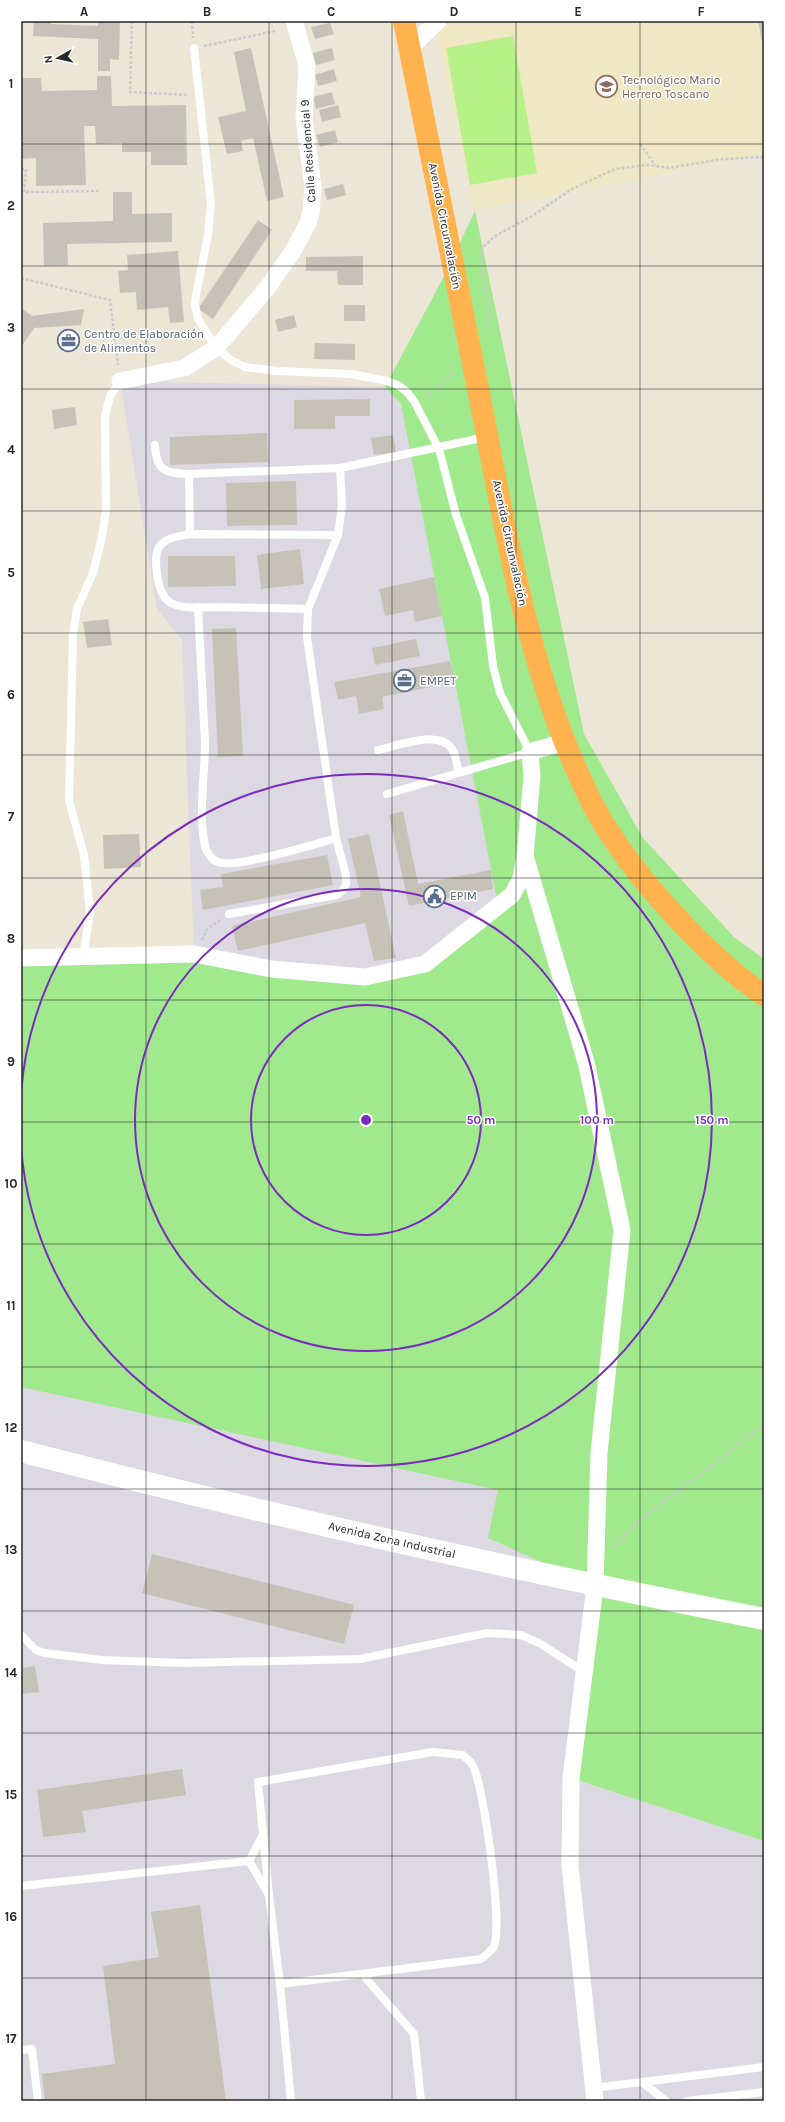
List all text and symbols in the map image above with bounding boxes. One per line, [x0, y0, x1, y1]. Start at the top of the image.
text: A [80, 4, 88, 19]
text: B [203, 4, 211, 19]
text: C [327, 4, 335, 19]
text: D [450, 4, 459, 19]
text: E [574, 4, 582, 19]
text: F [697, 4, 705, 19]
north arrow [38, 38, 78, 78]
text: N [42, 55, 56, 64]
place label: Tecnológico Mario Herrero Toscano [622, 73, 720, 101]
school or university icon: Tecnológico Mario Herrero Toscano [593, 74, 619, 100]
text: 1 [9, 76, 13, 91]
street label: Calle Residencial 9 [297, 99, 319, 203]
street label: Avenida Circunvalación [426, 162, 464, 290]
text: 2 [7, 198, 15, 213]
text: 3 [7, 320, 15, 335]
place label: Centro de Elaboración de Alimentos [84, 327, 204, 355]
office icon: Centro de Elaboración de Alimentos [55, 328, 81, 354]
text: 4 [7, 442, 15, 457]
street label: Avenida Circunvalación [490, 479, 530, 607]
text: 5 [7, 565, 15, 580]
office icon: EMPET [391, 668, 417, 694]
place label: EMPET [420, 674, 456, 688]
text: 6 [7, 687, 15, 702]
text: 7 [8, 809, 15, 824]
public building icon: EPIM [421, 883, 447, 909]
place label: EPIM [450, 889, 477, 903]
text: 8 [7, 931, 15, 946]
text: 9 [7, 1054, 15, 1069]
centre of rings [359, 1113, 373, 1127]
text: 50 m [467, 1113, 496, 1127]
text: 100 m [580, 1113, 614, 1127]
text: 150 m [695, 1113, 729, 1127]
text: 10 [5, 1176, 17, 1191]
text: 11 [6, 1298, 16, 1313]
text: 12 [5, 1420, 17, 1435]
street label: Avenida Zona Industrial [327, 1519, 457, 1561]
text: 13 [5, 1542, 17, 1557]
text: 14 [5, 1665, 17, 1680]
text: 15 [5, 1787, 18, 1802]
text: 16 [5, 1909, 17, 1924]
text: 17 [5, 2031, 17, 2046]

